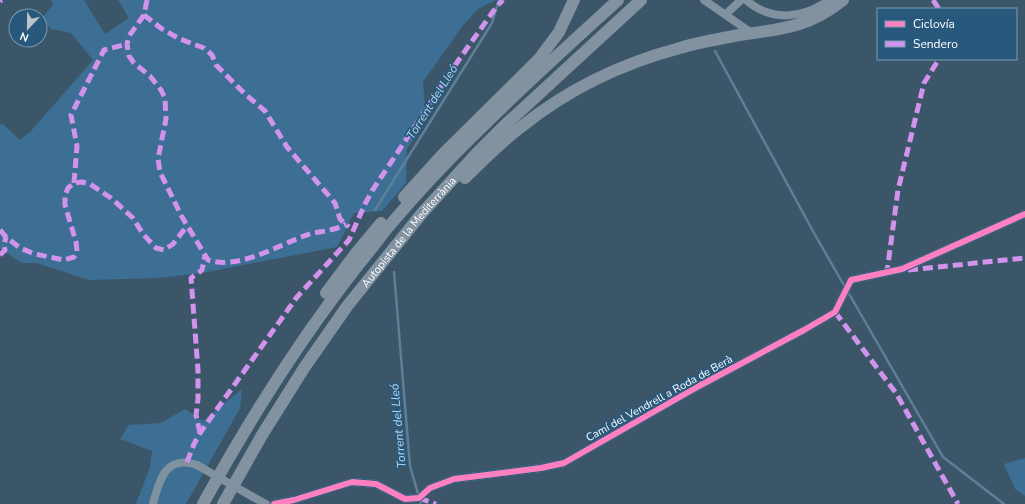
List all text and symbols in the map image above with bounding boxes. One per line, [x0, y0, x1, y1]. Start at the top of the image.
north arrow [8, 8, 48, 48]
legend [877, 8, 1017, 60]
text: Ciclovía [913, 16, 955, 32]
text: N [18, 28, 31, 45]
text: Sendero [913, 36, 958, 52]
water label: Torrent del Lleó [403, 61, 461, 142]
street label: Autopista de la Mediterrània [358, 174, 460, 291]
street label: Camí del Vendrell a Roda de Berà [583, 352, 736, 445]
water label: Torrent del Lleó [386, 383, 410, 469]

